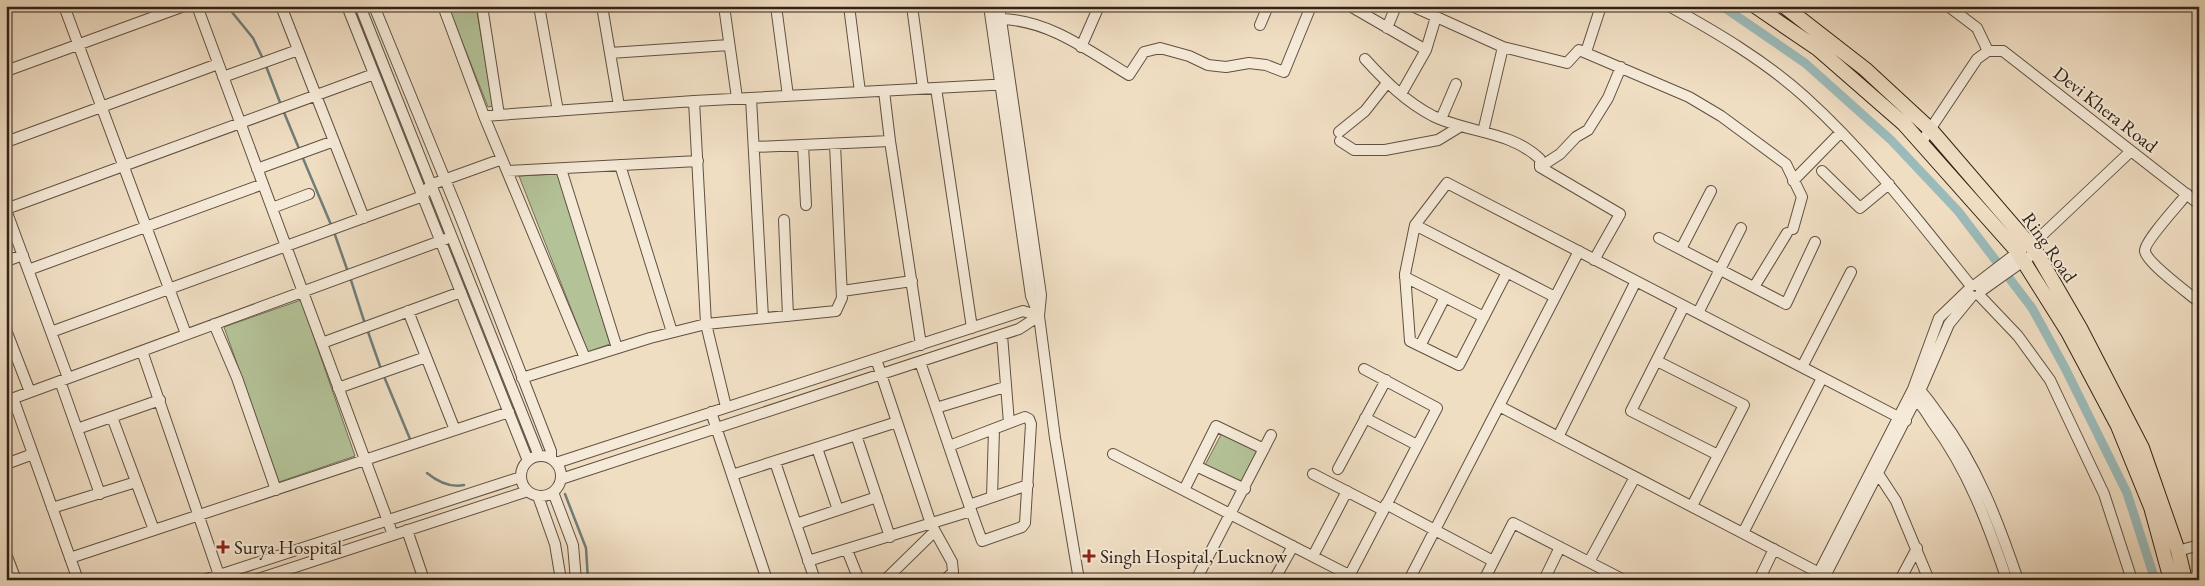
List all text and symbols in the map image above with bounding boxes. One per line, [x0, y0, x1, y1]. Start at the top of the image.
street label: Devi Khera Road [2048, 61, 2163, 158]
street label: Ring Road [2016, 207, 2083, 288]
place label: Surya Hospital [234, 535, 343, 560]
marker: Surya Hospital [216, 540, 230, 554]
place label: Singh Hospital, Lucknow [1100, 544, 1288, 569]
marker: Singh Hospital, Lucknow [1082, 549, 1096, 563]

